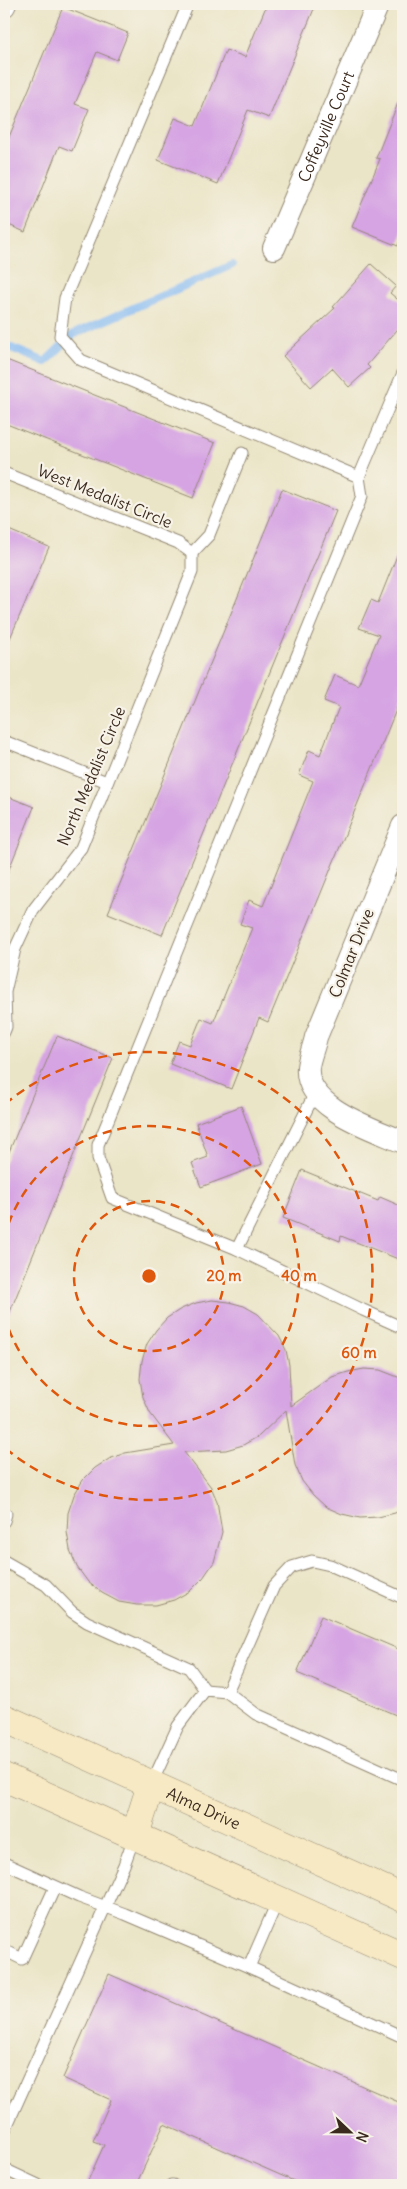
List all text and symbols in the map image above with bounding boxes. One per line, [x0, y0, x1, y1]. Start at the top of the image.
street label: Coffeyville Court [293, 67, 358, 185]
street label: West Medalist Circle [35, 460, 175, 532]
street label: North Medalist Circle [53, 703, 129, 849]
street label: Colmar Drive [324, 906, 378, 1000]
text: 20 m [207, 1266, 241, 1285]
text: 40 m [281, 1266, 317, 1285]
centre of rings [140, 1267, 158, 1285]
text: 60 m [341, 1343, 377, 1362]
street label: Alma Drive [164, 1783, 244, 1833]
north arrow [324, 2106, 374, 2156]
text: N [352, 2129, 372, 2145]

